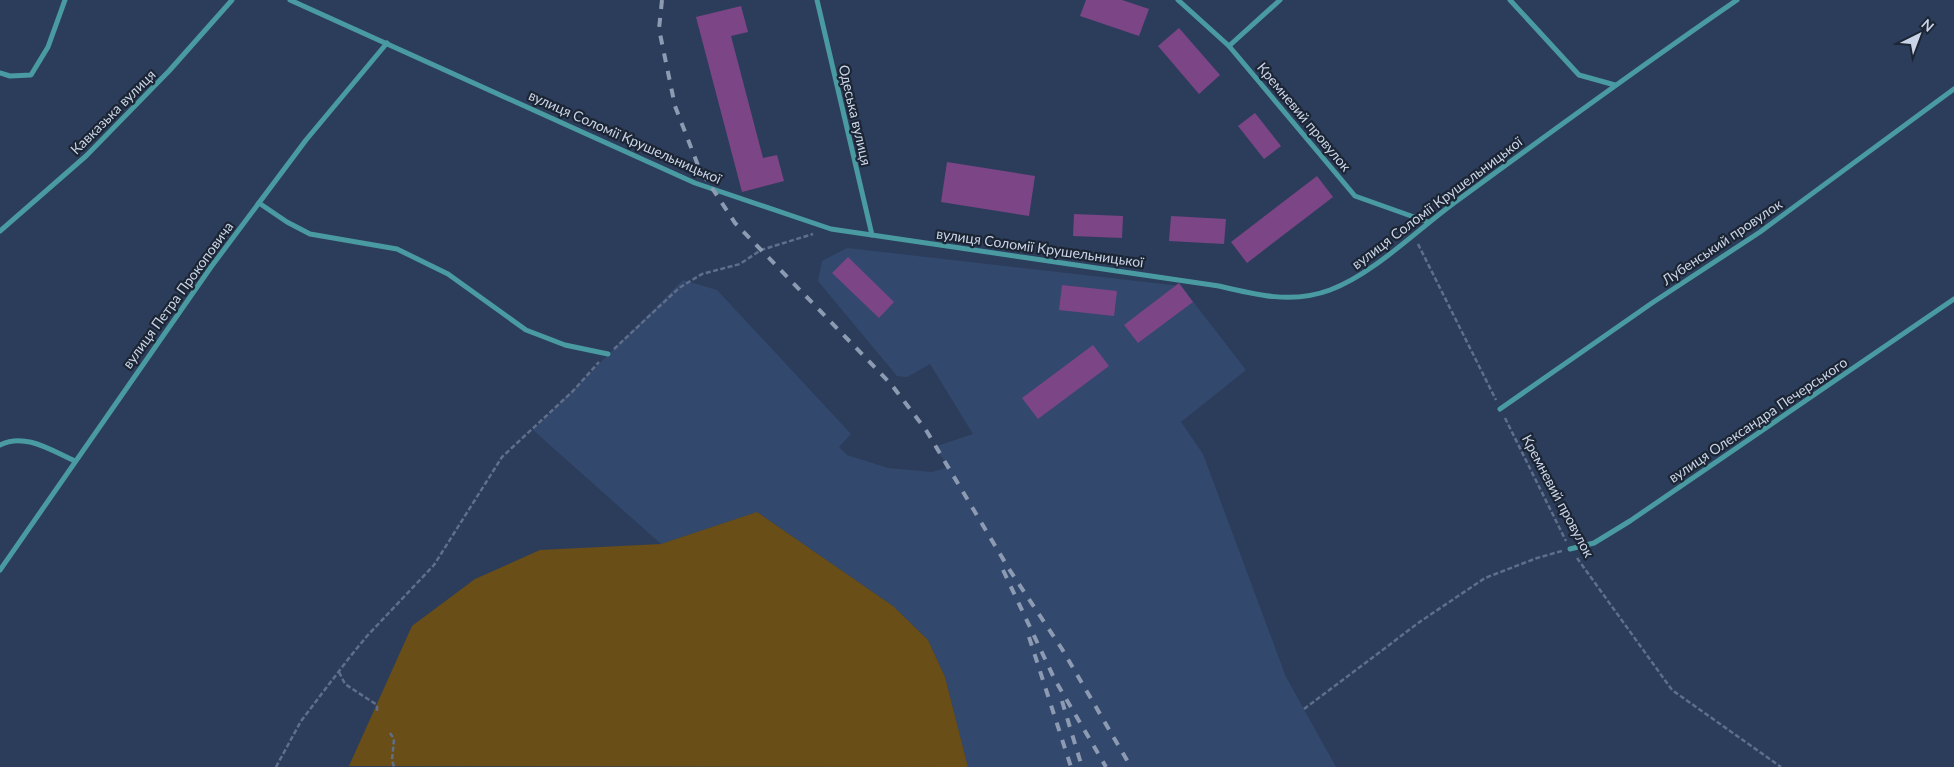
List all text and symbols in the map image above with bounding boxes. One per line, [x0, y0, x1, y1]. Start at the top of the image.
north arrow [1894, 10, 1944, 60]
text: N [1918, 15, 1938, 35]
street label: Кремневий провулок [1254, 59, 1355, 175]
street label: Одеська вулиця [836, 63, 875, 167]
street label: Кавказька вулиця [67, 66, 159, 158]
street label: вулиця Соломії Крушельницької [526, 86, 725, 187]
street label: вулиця Соломії Крушельницької [1348, 132, 1526, 272]
street label: Лубенський провулок [1658, 195, 1786, 289]
street label: вулиця Петра Прокоповича [119, 218, 237, 371]
street label: вулиця Соломії Крушельницької [935, 225, 1145, 271]
street label: вулиця Олександра Печерського [1665, 353, 1850, 486]
street label: Кремневий провулок [1519, 431, 1598, 561]

